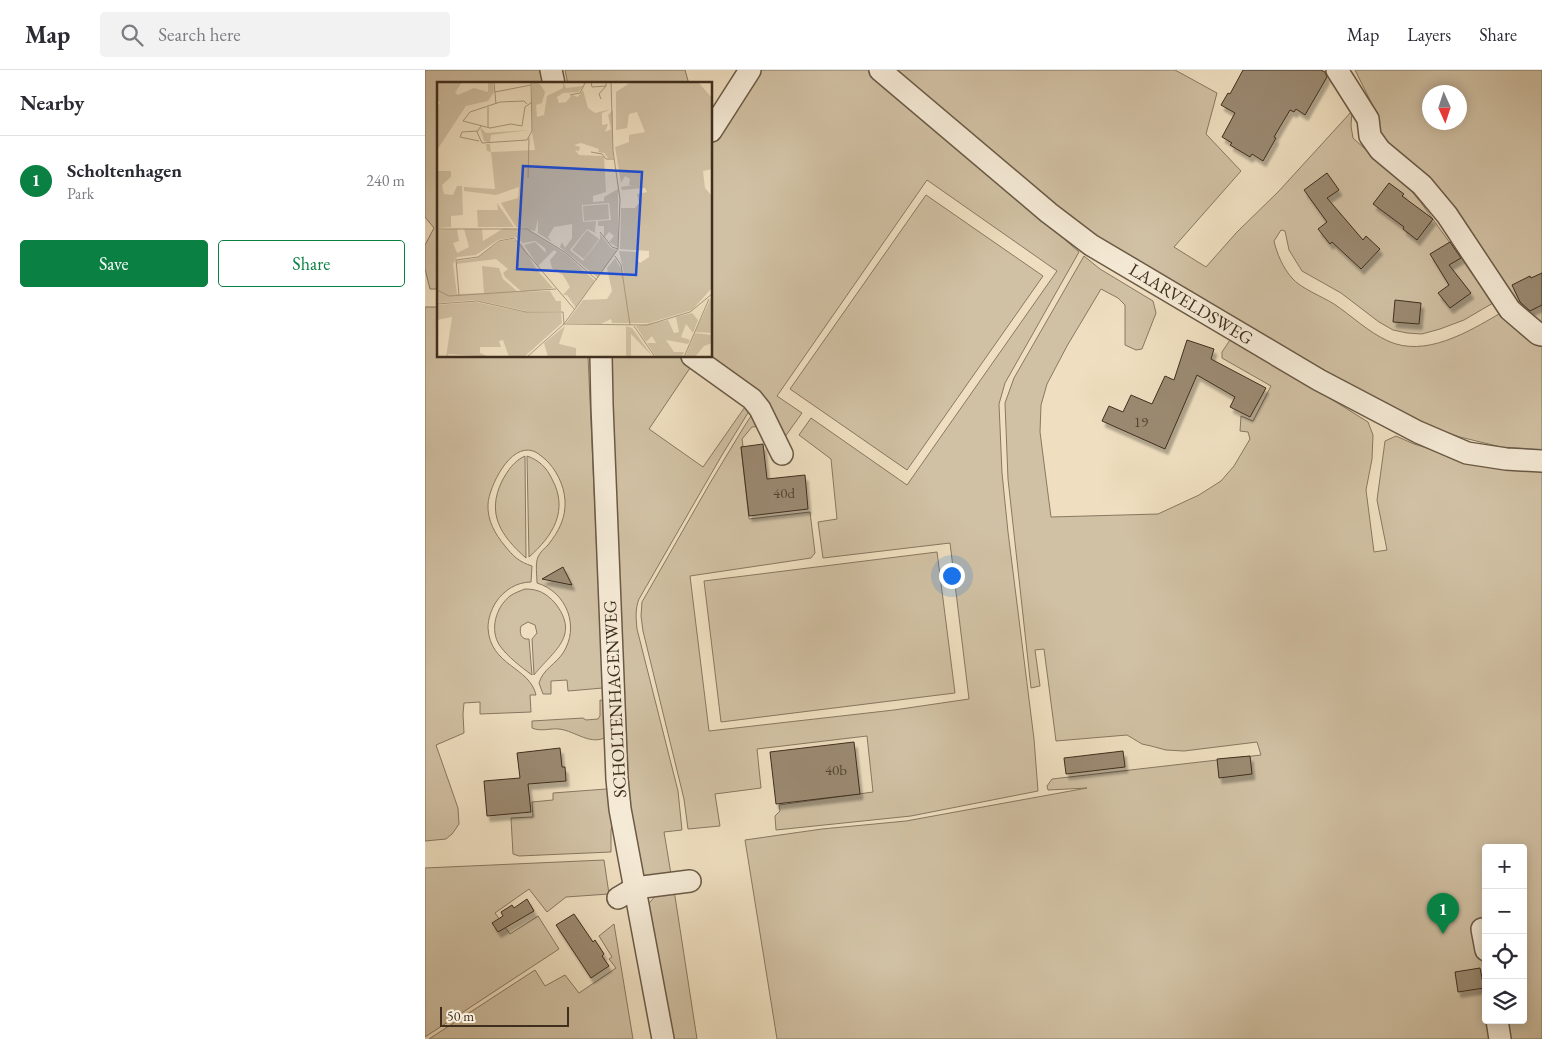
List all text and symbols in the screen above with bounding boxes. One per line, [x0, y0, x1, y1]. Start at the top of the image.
search box [100, 12, 450, 57]
text: Map [25, 19, 70, 50]
icon: search [118, 21, 146, 49]
text: Search here [158, 22, 241, 47]
text: Map [1347, 23, 1379, 46]
text: Layers [1407, 23, 1451, 46]
text: Share [1479, 23, 1517, 46]
inset map [437, 82, 713, 358]
north arrow [1422, 85, 1467, 130]
text: Nearby [20, 89, 84, 116]
text: Scholtenhagen [67, 158, 182, 183]
text: 1 [32, 170, 40, 191]
text: 240 m [366, 170, 405, 191]
text: Park [67, 183, 94, 204]
button: Save [20, 240, 208, 287]
button: Share [218, 240, 405, 287]
street label: LAARVELDSWEG [1125, 257, 1257, 350]
house number: 19 [1134, 412, 1148, 431]
house number: 40d [773, 483, 795, 502]
your location [939, 563, 965, 589]
street label: SCHOLTENHAGENWEG [598, 600, 631, 799]
house number: 40b [825, 760, 847, 779]
map controls [1482, 844, 1527, 1024]
button: + [1482, 844, 1527, 889]
button: − [1482, 889, 1527, 934]
pin: 1 [1427, 893, 1459, 934]
button: locate [1482, 934, 1527, 979]
button: layers [1482, 979, 1527, 1024]
scale bar [440, 1004, 569, 1027]
text: 50 m [447, 1007, 474, 1025]

